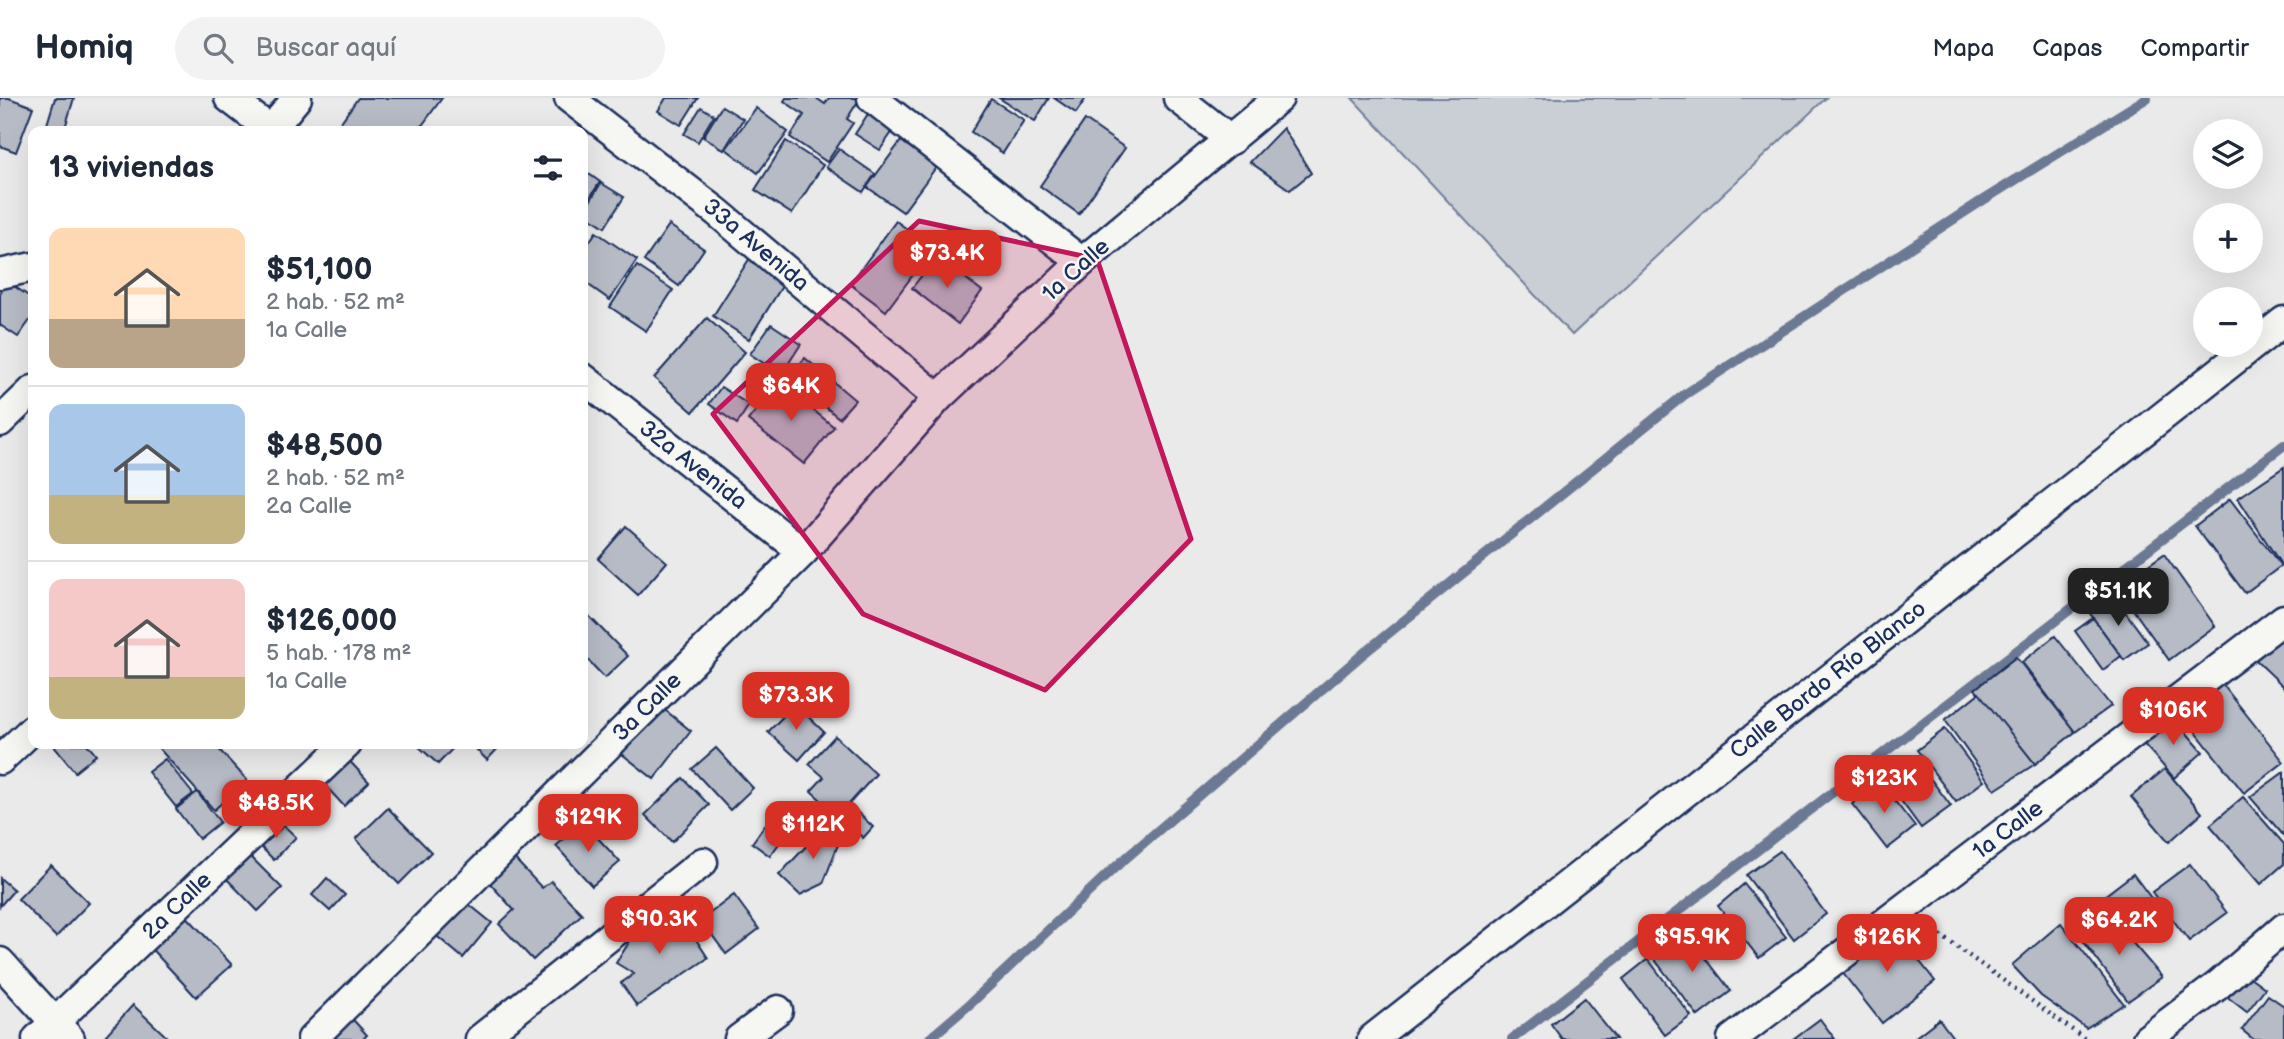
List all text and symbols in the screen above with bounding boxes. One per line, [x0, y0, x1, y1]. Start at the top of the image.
search box [175, 17, 665, 80]
text: Homiq [35, 28, 133, 68]
icon: search [199, 29, 237, 67]
text: Buscar aquí [255, 33, 396, 64]
text: Mapa [1933, 34, 1994, 63]
text: Capas [2032, 34, 2102, 63]
text: Compartir [2140, 34, 2249, 63]
map controls [2193, 119, 2263, 357]
button: layers [2193, 119, 2263, 189]
icon: filters [529, 149, 567, 187]
text: 13 viviendas [49, 150, 214, 186]
street label: 33a Avenida [697, 193, 815, 297]
button: + [2193, 203, 2263, 273]
pin: $73.4K [890, 230, 1004, 290]
street label: 1a Calle [1036, 232, 1116, 308]
text: $73.4K [909, 239, 985, 267]
text: $51,100 [266, 252, 372, 288]
icon: home [105, 256, 189, 340]
button: − [2193, 287, 2263, 357]
text: 2 hab. · 52 m² [266, 288, 405, 316]
text: 1a Calle [266, 316, 347, 344]
pin: $64K [750, 364, 832, 423]
text: $64K [762, 372, 820, 400]
street label: 32a Avenida [633, 414, 753, 516]
text: $48,500 [266, 428, 383, 464]
icon: home [105, 432, 189, 516]
text: 2 hab. · 52 m² [266, 464, 405, 492]
text: 2a Calle [266, 492, 352, 520]
pin: $51.1K [2061, 568, 2175, 628]
text: $51.1K [2084, 577, 2152, 605]
street label: Calle Bordo Río Blanco [1724, 595, 1932, 765]
text: $126,000 [266, 603, 397, 639]
icon: home [105, 607, 189, 691]
text: 5 hab. · 178 m² [266, 639, 412, 667]
text: 1a Calle [266, 667, 347, 695]
street label: 3a Calle [607, 667, 687, 747]
pin: $73.3K [739, 672, 853, 732]
text: $73.3K [758, 681, 834, 709]
pin: $106K [2124, 688, 2222, 747]
text: $106K [2139, 696, 2207, 724]
pin: $123K [1835, 756, 1933, 815]
text: $123K [1850, 764, 1918, 792]
pin: $48.5K [219, 780, 333, 840]
text: $48.5K [238, 789, 314, 817]
pin: $129K [539, 794, 637, 854]
street label: 1a Calle [1967, 794, 2049, 866]
pin: $112K [764, 802, 862, 861]
text: $129K [554, 803, 622, 831]
text: $112K [781, 810, 845, 838]
street label: 2a Calle [136, 866, 218, 946]
pin: $90.3K [602, 896, 716, 956]
pin: $64.2K [2062, 898, 2176, 957]
text: $90.3K [620, 905, 698, 933]
text: $64.2K [2080, 906, 2158, 934]
pin: $95.9K [1635, 914, 1749, 974]
pin: $126K [1838, 914, 1936, 974]
text: $95.9K [1654, 923, 1730, 951]
text: $126K [1853, 923, 1921, 951]

